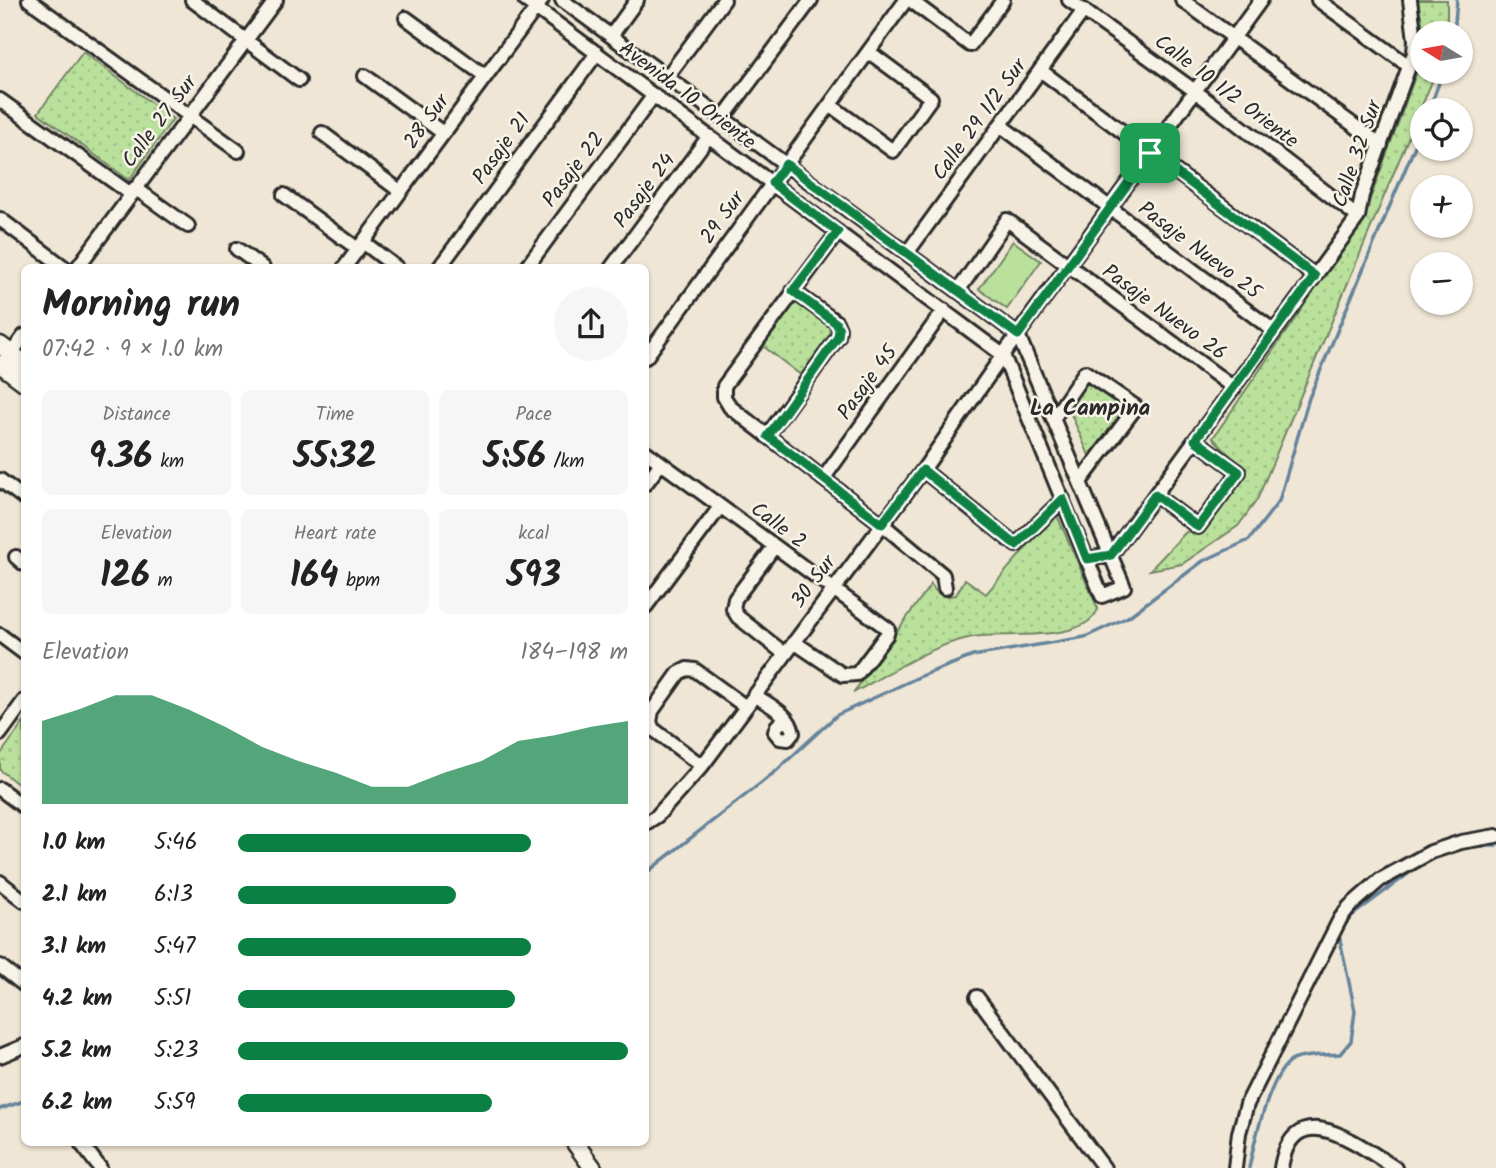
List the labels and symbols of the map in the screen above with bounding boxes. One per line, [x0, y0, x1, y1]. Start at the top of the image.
north arrow [1410, 21, 1474, 84]
street label: Calle 10 1/2 Oriente [1147, 27, 1306, 158]
street label: Avenida 10 Oriente [611, 33, 763, 159]
street label: Calle 29 1/2 Sur [924, 51, 1036, 188]
street label: Calle 27 Sur [114, 68, 207, 175]
street label: 28 Sur [396, 87, 459, 157]
street label: Calle 32 Sur [1324, 95, 1392, 212]
street label: Pasaje 21 [465, 106, 539, 192]
pin [1120, 123, 1180, 183]
street label: Pasaje 22 [534, 125, 614, 215]
street label: Pasaje 24 [606, 146, 684, 236]
street label: 29 Sur [692, 184, 754, 252]
street label: Pasaje Nuevo 25 [1130, 193, 1269, 310]
street label: Pasaje Nuevo 26 [1095, 256, 1233, 370]
street label: Pasaje 45 [829, 337, 908, 428]
district label: La Campina [1030, 391, 1151, 427]
street label: Calle 2 [743, 494, 813, 558]
street label: 30 Sur [783, 548, 846, 616]

